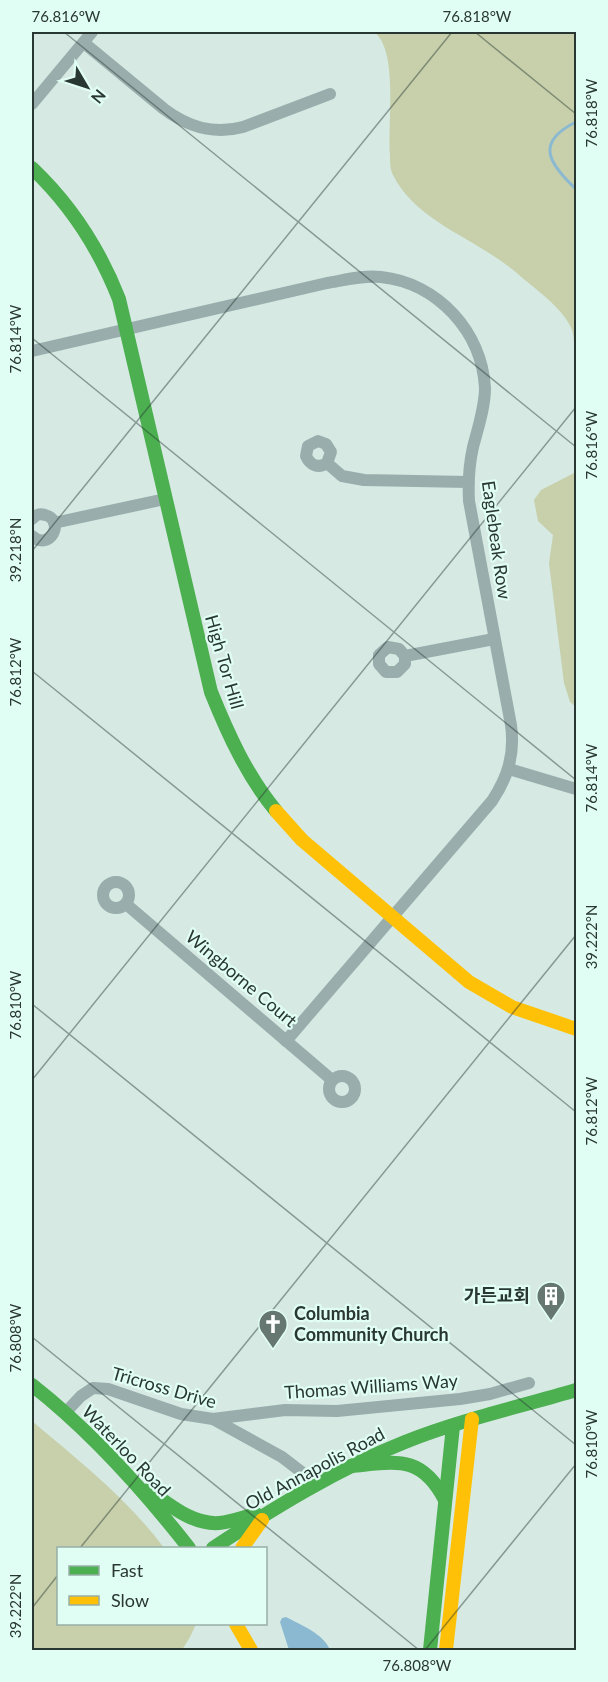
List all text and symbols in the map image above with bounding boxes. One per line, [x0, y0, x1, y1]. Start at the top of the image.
text: 76.816°W [32, 7, 101, 25]
text: 76.818°W [443, 7, 512, 25]
north arrow [57, 57, 117, 117]
text: 76.818°W [582, 78, 600, 147]
text: N [88, 86, 110, 108]
text: 76.814°W [6, 304, 24, 373]
text: 76.816°W [582, 410, 600, 479]
street label: Eaglebeak Row [478, 479, 516, 601]
text: 39.218°N [6, 518, 24, 582]
street label: High Tor Hill [201, 612, 249, 711]
text: 76.812°W [6, 637, 24, 706]
text: 76.814°W [582, 743, 600, 812]
text: 39.222°N [582, 905, 600, 969]
street label: Wingborne Court [182, 925, 302, 1031]
text: 76.810°W [6, 970, 24, 1039]
text: 76.812°W [582, 1076, 600, 1145]
building icon: 가든교회 [535, 1280, 567, 1322]
place label: 가든교회 [464, 1284, 530, 1306]
place label: Columbia Community Church [294, 1302, 449, 1345]
text: 76.808°W [6, 1303, 24, 1372]
church icon: Columbia Community Church [257, 1308, 289, 1350]
street label: Tricross Drive [110, 1362, 219, 1412]
street label: Thomas Williams Way [283, 1369, 459, 1403]
street label: Waterloo Road [78, 1400, 176, 1500]
text: 76.810°W [582, 1409, 600, 1478]
street label: Old Annapolis Road [241, 1422, 388, 1514]
legend [57, 1547, 267, 1625]
text: Fast [111, 1559, 144, 1581]
text: 39.222°N [6, 1574, 24, 1638]
text: Slow [111, 1589, 149, 1611]
text: 76.808°W [383, 1656, 452, 1674]

